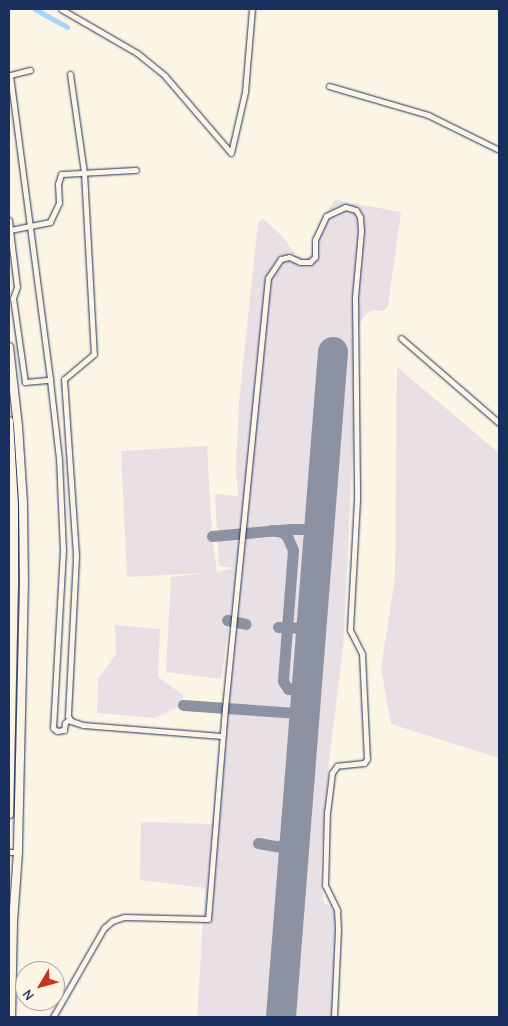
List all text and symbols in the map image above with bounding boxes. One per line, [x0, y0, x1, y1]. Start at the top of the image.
north arrow [15, 961, 65, 1011]
text: N [19, 986, 38, 1003]

